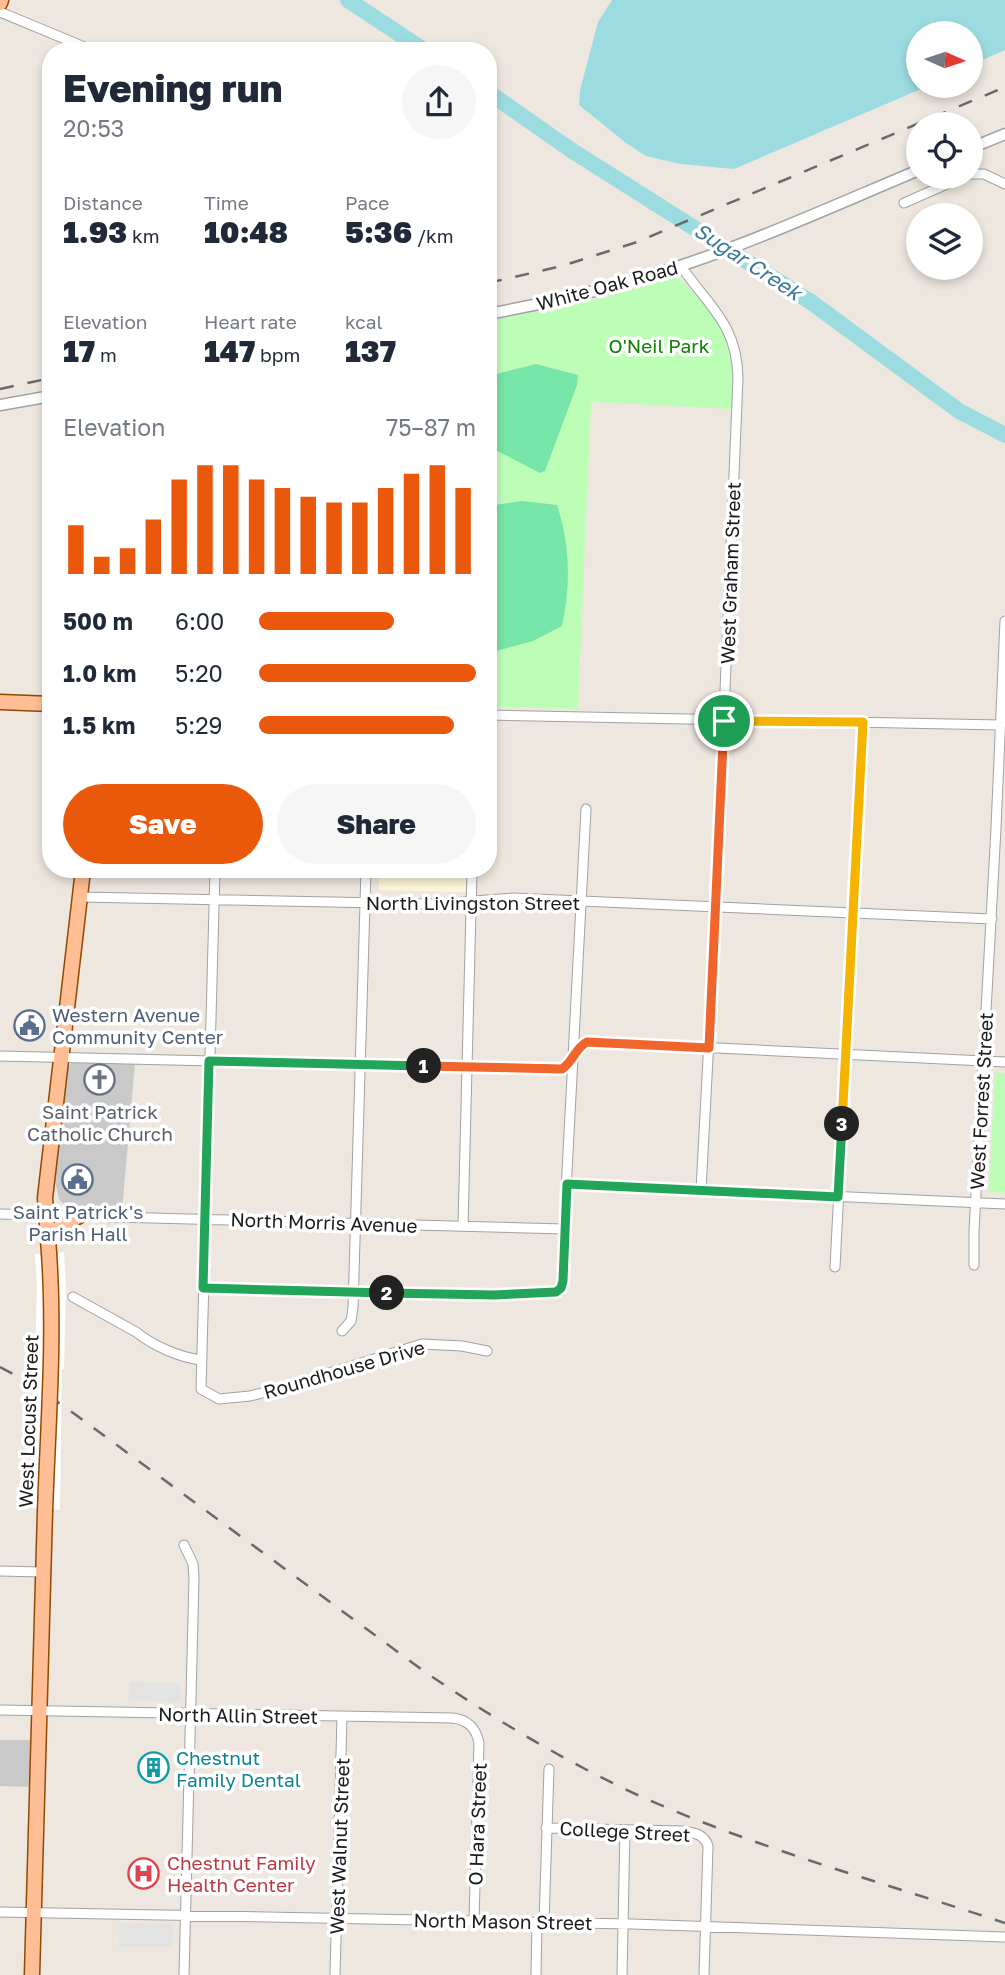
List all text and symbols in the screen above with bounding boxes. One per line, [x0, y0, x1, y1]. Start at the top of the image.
north arrow [906, 21, 984, 98]
map controls [906, 21, 983, 280]
text: Evening run [63, 65, 282, 110]
button: share [402, 65, 476, 139]
button: locate [906, 112, 983, 189]
text: 20:53 [63, 114, 124, 142]
text: Distance [63, 191, 143, 214]
text: Time [204, 191, 249, 214]
text: Pace [345, 191, 389, 214]
button: layers [906, 203, 983, 280]
text: 1.93 [63, 214, 127, 250]
text: 10:48 [204, 214, 288, 250]
text: 5:36 [345, 214, 412, 250]
water label: Sugar Creek [689, 217, 808, 307]
text: km [127, 224, 159, 247]
text: /km [412, 224, 454, 247]
street label: White Oak Road [534, 255, 680, 315]
text: Elevation [63, 310, 148, 333]
text: Heart rate [204, 310, 297, 333]
text: kcal [345, 310, 383, 333]
text: 17 [63, 333, 95, 369]
text: 147 [204, 333, 255, 369]
text: 137 [345, 333, 396, 369]
park label: O'Neil Park [609, 334, 710, 357]
text: m [95, 343, 117, 366]
text: bpm [255, 343, 300, 366]
text: Elevation [63, 413, 165, 441]
text: 75–87 m [386, 413, 476, 441]
street label: West Graham Street [715, 481, 745, 665]
text: 500 m [63, 607, 133, 635]
text: 6:00 [175, 607, 224, 635]
text: 1.0 km [63, 659, 136, 687]
text: 5:20 [175, 659, 223, 687]
pin [694, 691, 754, 751]
icon: arrive [705, 702, 743, 740]
text: 1.5 km [63, 711, 135, 739]
text: 5:29 [175, 711, 223, 739]
button: Save [63, 784, 263, 864]
button: Share [277, 784, 476, 864]
street label: North Livingston Street [366, 891, 580, 914]
place label: Western Avenue Community Center [52, 1003, 224, 1048]
public building icon: Western Avenue Community Center [12, 1008, 46, 1042]
street label: West Forrest Street [965, 1012, 997, 1190]
pin: 1 [406, 1048, 442, 1084]
text: 1 [419, 1054, 428, 1077]
church icon: Saint Patrick Catholic Church [83, 1063, 117, 1097]
place label: Saint Patrick Catholic Church [27, 1100, 173, 1145]
pin: 3 [824, 1106, 860, 1142]
text: 3 [836, 1112, 847, 1135]
public building icon: Saint Patrick's Parish Hall [61, 1163, 95, 1197]
place label: Saint Patrick's Parish Hall [13, 1200, 143, 1245]
street label: North Morris Avenue [230, 1207, 418, 1237]
pin: 2 [370, 1276, 404, 1310]
text: 2 [381, 1281, 392, 1304]
street label: West Locust Street [13, 1334, 43, 1508]
street label: Roundhouse Drive [261, 1335, 427, 1403]
street label: North Allin Street [158, 1702, 318, 1728]
place label: Chestnut Family Dental [176, 1746, 301, 1791]
building icon: Chestnut Family Dental [136, 1751, 170, 1785]
street label: West Walnut Street [324, 1757, 354, 1935]
street label: O Hara Street [463, 1762, 491, 1886]
street label: College Street [559, 1816, 691, 1846]
place label: Chestnut Family Health Center [167, 1851, 316, 1896]
hospital icon: Chestnut Family Health Center [127, 1856, 161, 1890]
street label: North Mason Street [413, 1908, 593, 1934]

